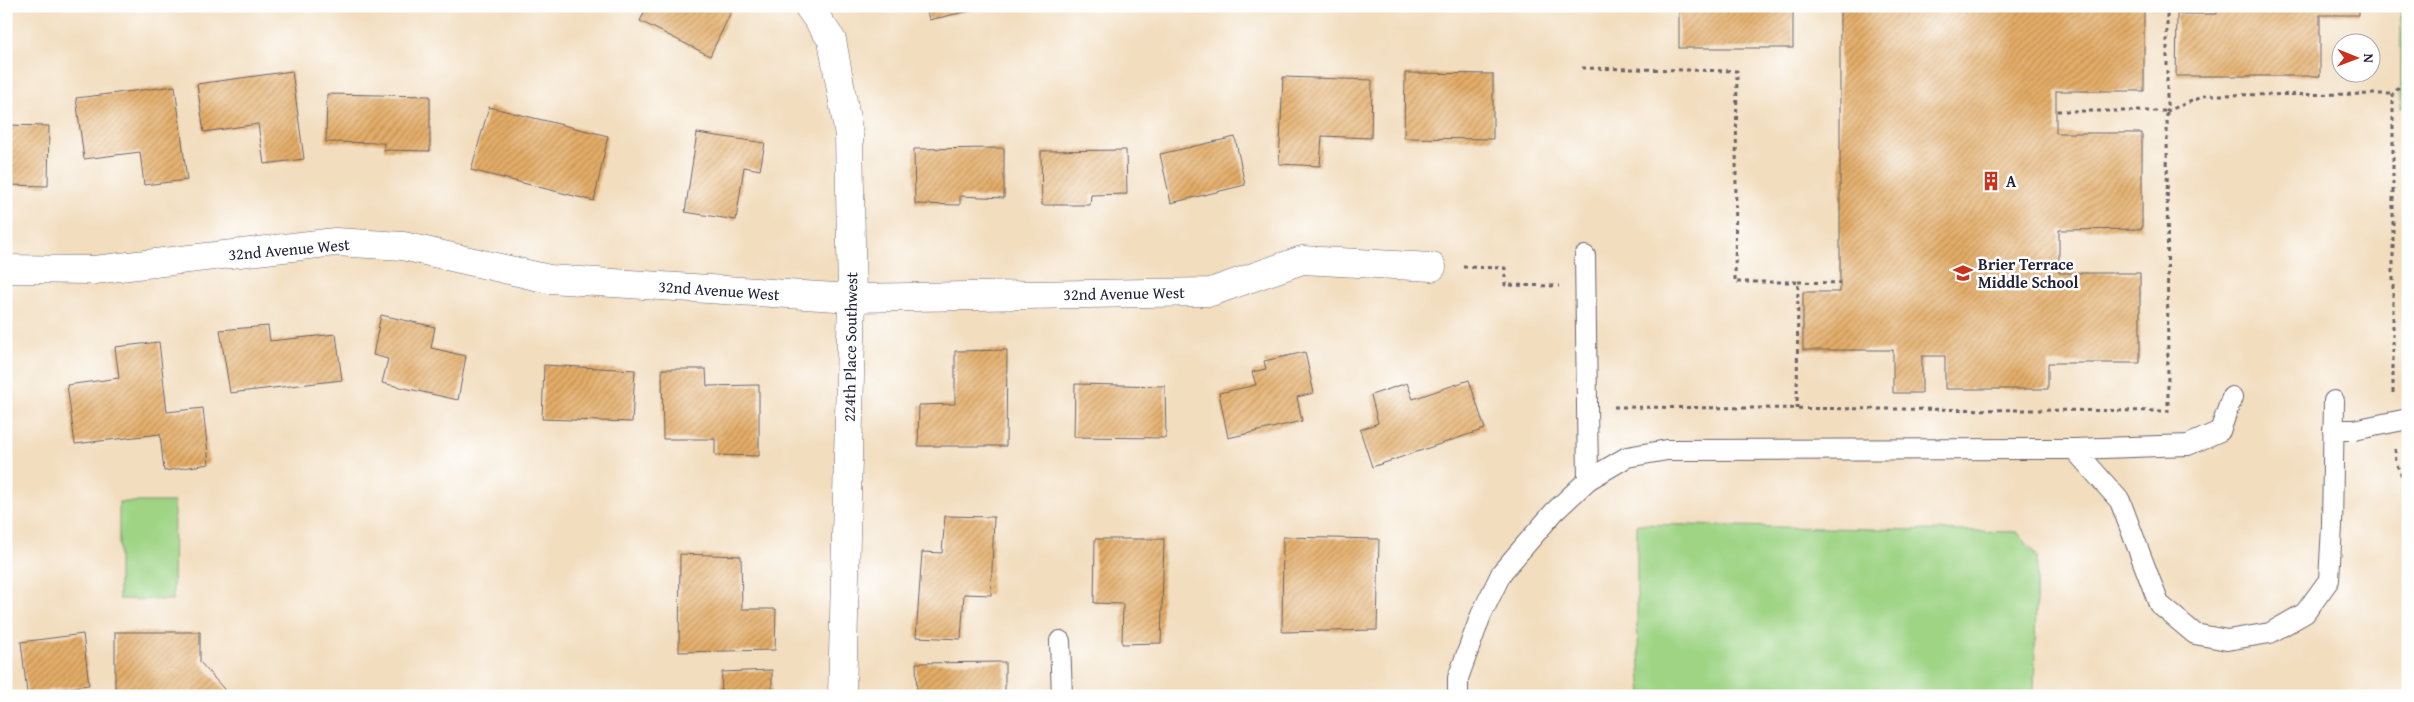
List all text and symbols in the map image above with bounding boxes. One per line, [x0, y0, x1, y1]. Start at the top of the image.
north arrow [2332, 32, 2382, 82]
text: N [2359, 53, 2379, 64]
place label: A [2006, 169, 2017, 193]
building icon: A [1980, 170, 2002, 192]
street label: 32nd Avenue West [227, 232, 351, 266]
place label: Brier Terrace Middle School [1978, 252, 2078, 294]
school or university icon: Brier Terrace Middle School [1952, 262, 1974, 284]
street label: 224th Place Southwest [837, 272, 863, 422]
street label: 32nd Avenue West [657, 274, 781, 306]
street label: 32nd Avenue West [1063, 280, 1185, 306]

